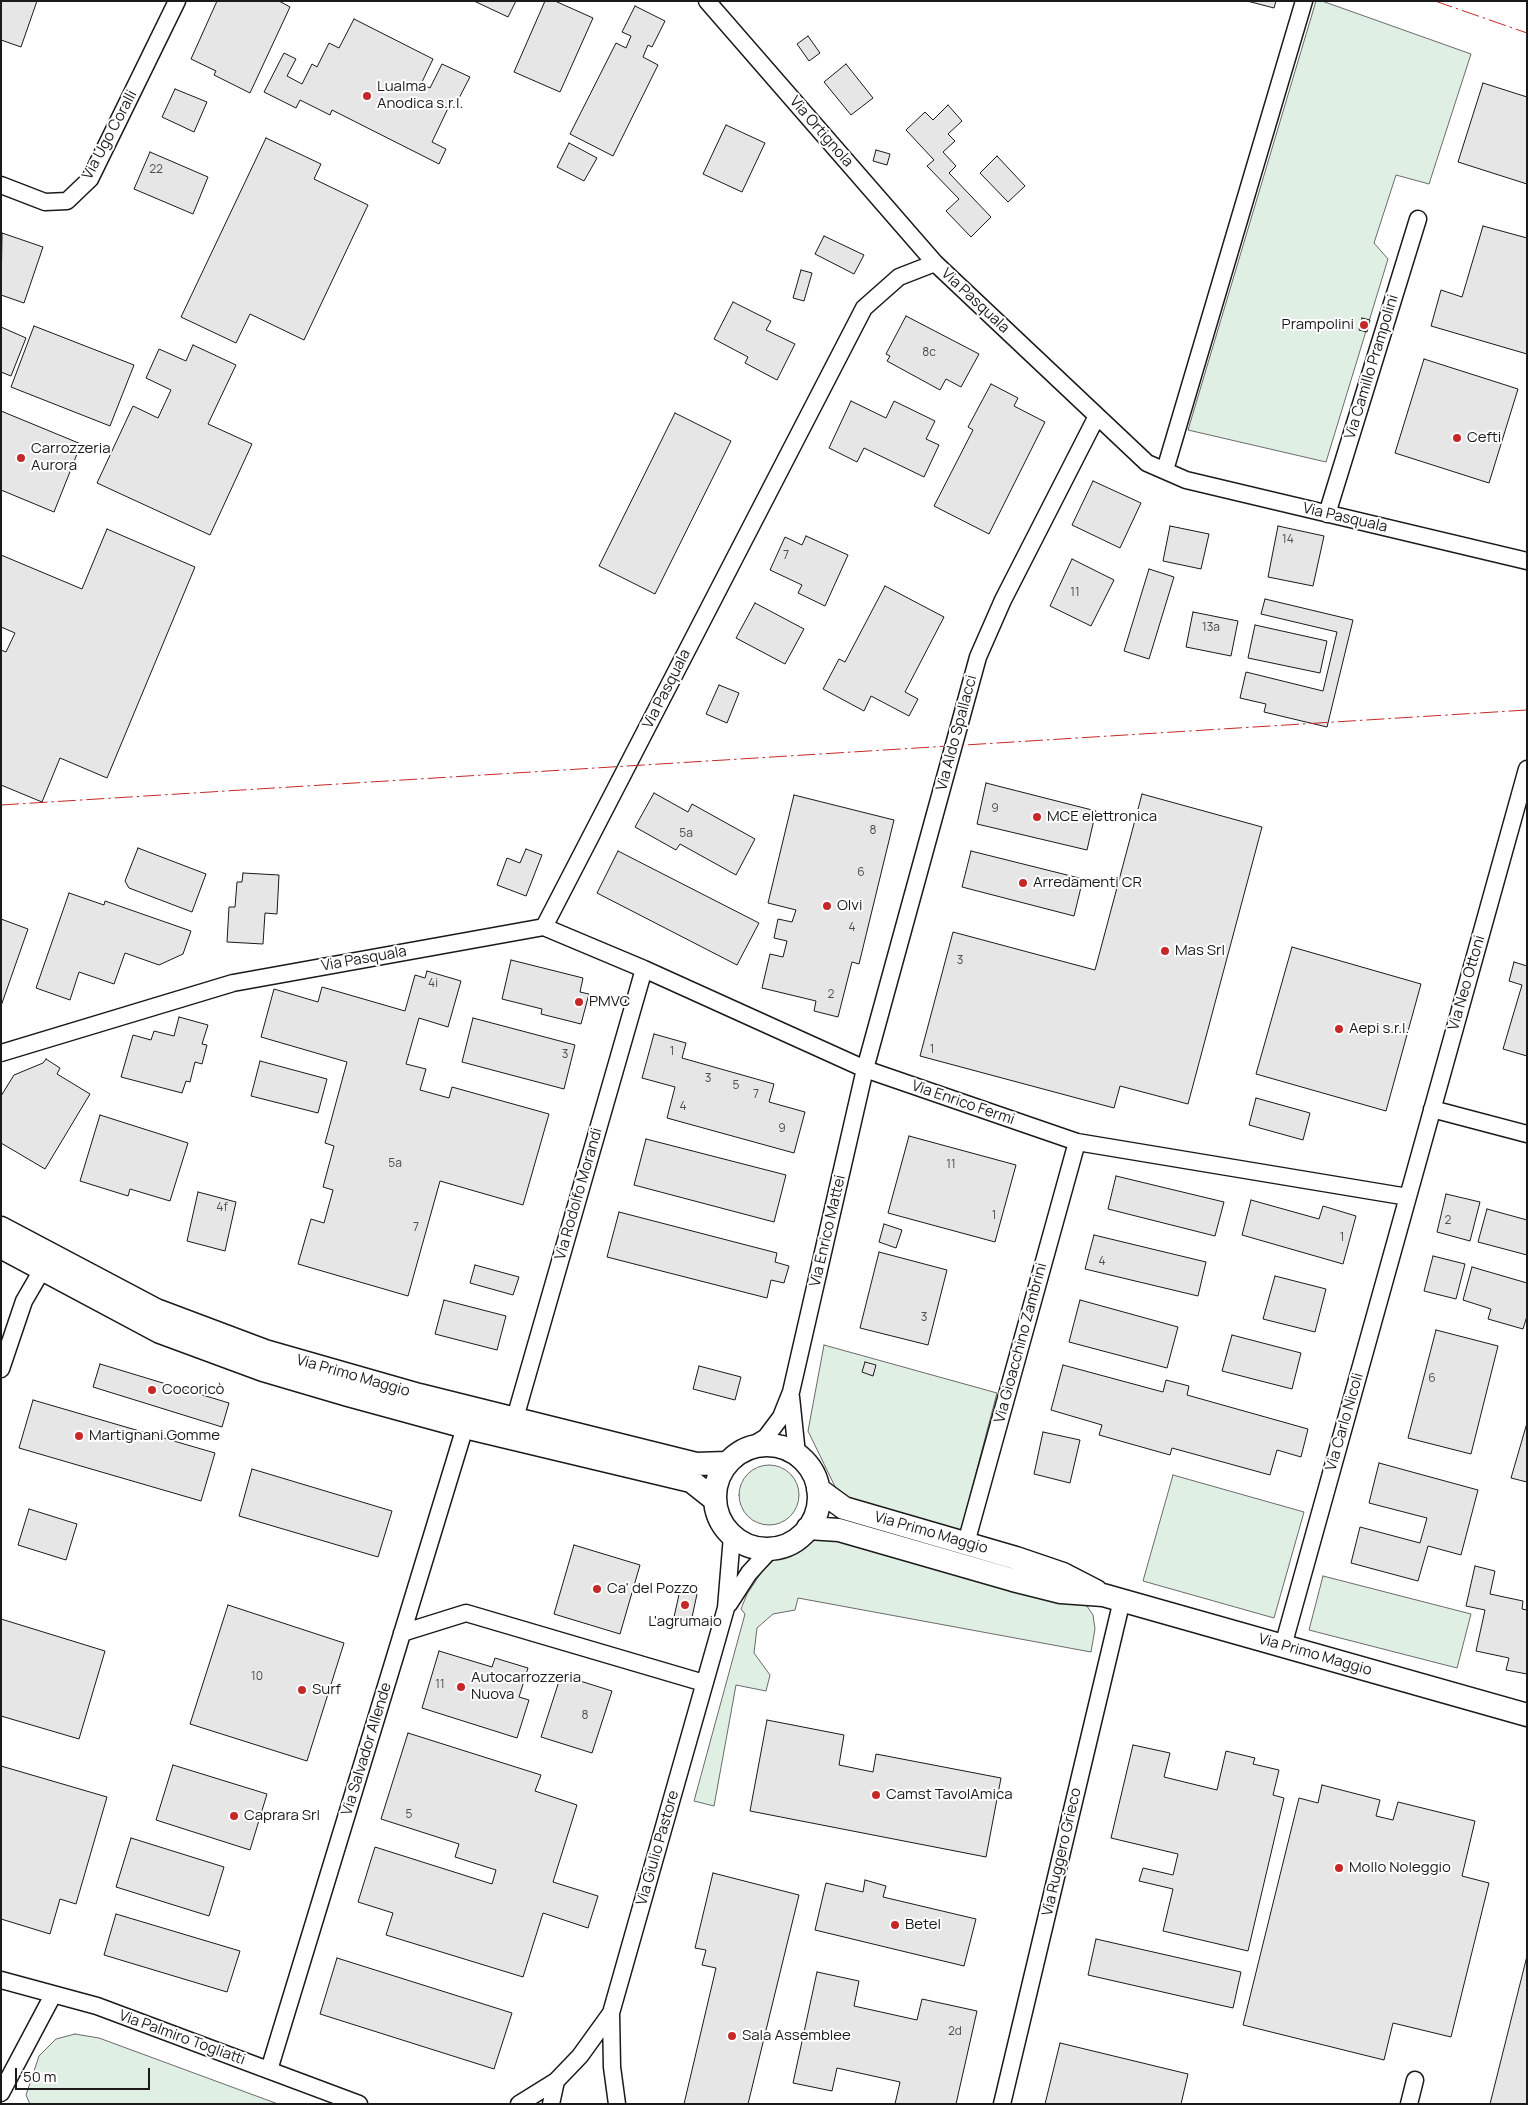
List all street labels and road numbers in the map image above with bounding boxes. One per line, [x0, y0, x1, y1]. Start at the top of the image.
street label: Via Ugo Coralli [79, 87, 141, 183]
street label: Via Ortignola [785, 93, 857, 171]
street label: Via Pasquala [937, 265, 1013, 337]
street label: Via Camillo Prampolini [1341, 293, 1403, 441]
street label: Via Pasquala [1301, 500, 1389, 536]
street label: Via Pasquala [639, 646, 695, 732]
street label: Via Aldo Spallacci [933, 673, 981, 793]
street label: Via Neo Ottoni [1445, 934, 1489, 1032]
street label: Via Pasquala [320, 943, 408, 975]
street label: Via Enrico Fermi [909, 1077, 1017, 1129]
street label: Via Rodolfo Morandi [552, 1126, 606, 1262]
street label: Via Enrico Mattei [806, 1173, 850, 1289]
street label: Via Gioacchino Zambrini [991, 1261, 1051, 1425]
street label: Via Primo Maggio [294, 1351, 412, 1401]
street label: Via Carlo Nicoli [1322, 1371, 1368, 1473]
street label: Via Primo Maggio [872, 1508, 990, 1558]
street label: Via Primo Maggio [1256, 1630, 1374, 1680]
street label: Via Salvador Allende [338, 1680, 396, 1818]
street label: Via Ruggero Grieco [1039, 1786, 1085, 1918]
street label: Via Giulio Pastore [633, 1788, 683, 1908]
street label: Via Palmiro Togliatti [116, 2007, 248, 2069]

